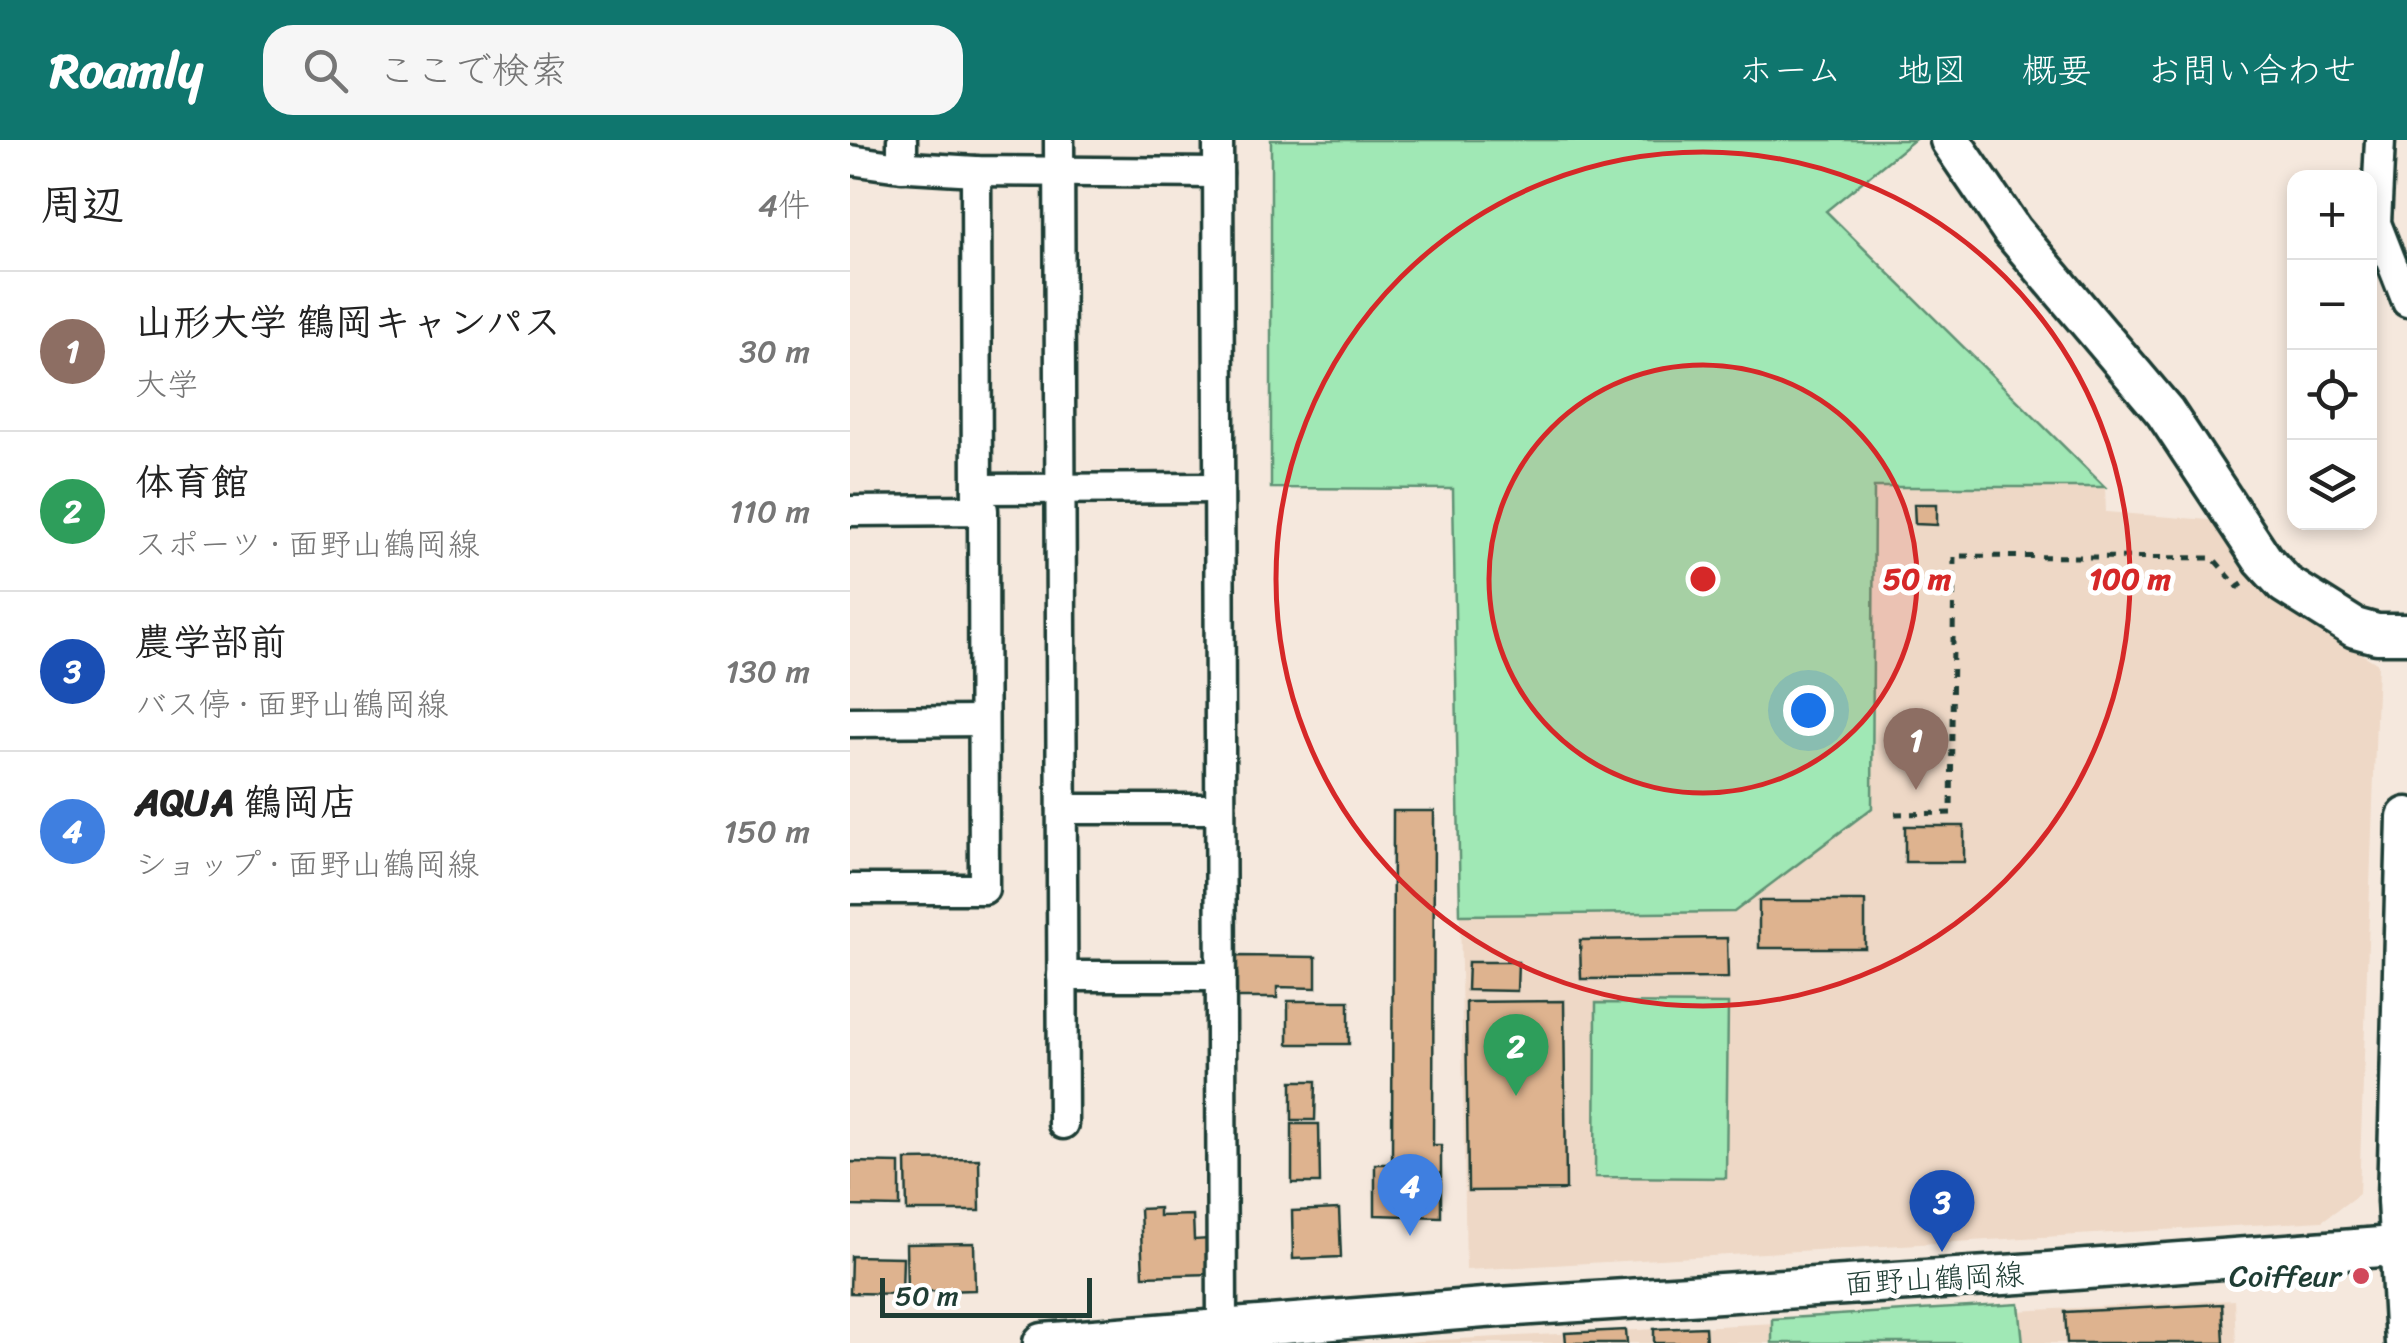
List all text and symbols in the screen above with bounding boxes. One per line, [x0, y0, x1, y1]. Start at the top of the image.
search box [263, 25, 963, 115]
text: Roamly [50, 28, 203, 113]
text: ここで検索 [378, 37, 568, 104]
text: ホーム [1738, 39, 1842, 101]
text: 地図 [1897, 39, 1967, 101]
text: 概要 [2022, 39, 2092, 101]
text: お問い合わせ [2147, 39, 2357, 101]
icon: search [298, 43, 353, 98]
text: 周辺 [40, 168, 124, 242]
map controls [2287, 170, 2377, 530]
button: + [2287, 170, 2377, 260]
text: 4件 [758, 177, 810, 234]
button: − [2287, 260, 2377, 350]
text: 山形大学 鶴岡キャンパス [135, 289, 561, 356]
text: 1 [66, 323, 79, 380]
text: 30 m [739, 323, 810, 380]
button: locate [2287, 350, 2377, 440]
text: 大学 [135, 356, 199, 413]
button: layers [2287, 440, 2377, 530]
text: 体育館 [135, 449, 249, 516]
text: 2 [63, 483, 82, 540]
text: 110 m [729, 483, 810, 540]
text: スポーツ · 面野山鶴岡線 [135, 516, 480, 573]
text: 50 m [1883, 552, 1951, 606]
text: 100 m [2089, 552, 2171, 606]
centre of rings [1685, 561, 1721, 597]
text: 農学部前 [135, 609, 287, 676]
text: 3 [64, 643, 81, 700]
text: 130 m [726, 643, 810, 700]
text: バス停 · 面野山鶴岡線 [135, 676, 448, 733]
your location [1783, 685, 1834, 736]
pin: 1 [1884, 708, 1948, 790]
text: AQUA 鶴岡店 [135, 769, 358, 836]
text: 4 [62, 803, 83, 860]
text: 150 m [724, 803, 810, 860]
text: ショップ · 面野山鶴岡線 [135, 836, 479, 893]
pin: 2 [1484, 1014, 1548, 1096]
pin: 4 [1378, 1154, 1442, 1236]
pin: 3 [1910, 1170, 1974, 1252]
street label: 面野山鶴岡線 [1843, 1247, 2025, 1311]
place label: Coiffeur [2229, 1249, 2343, 1303]
marker: Coiffeur [2350, 1265, 2372, 1287]
text: 50 m [895, 1271, 959, 1320]
scale bar [880, 1273, 1092, 1318]

